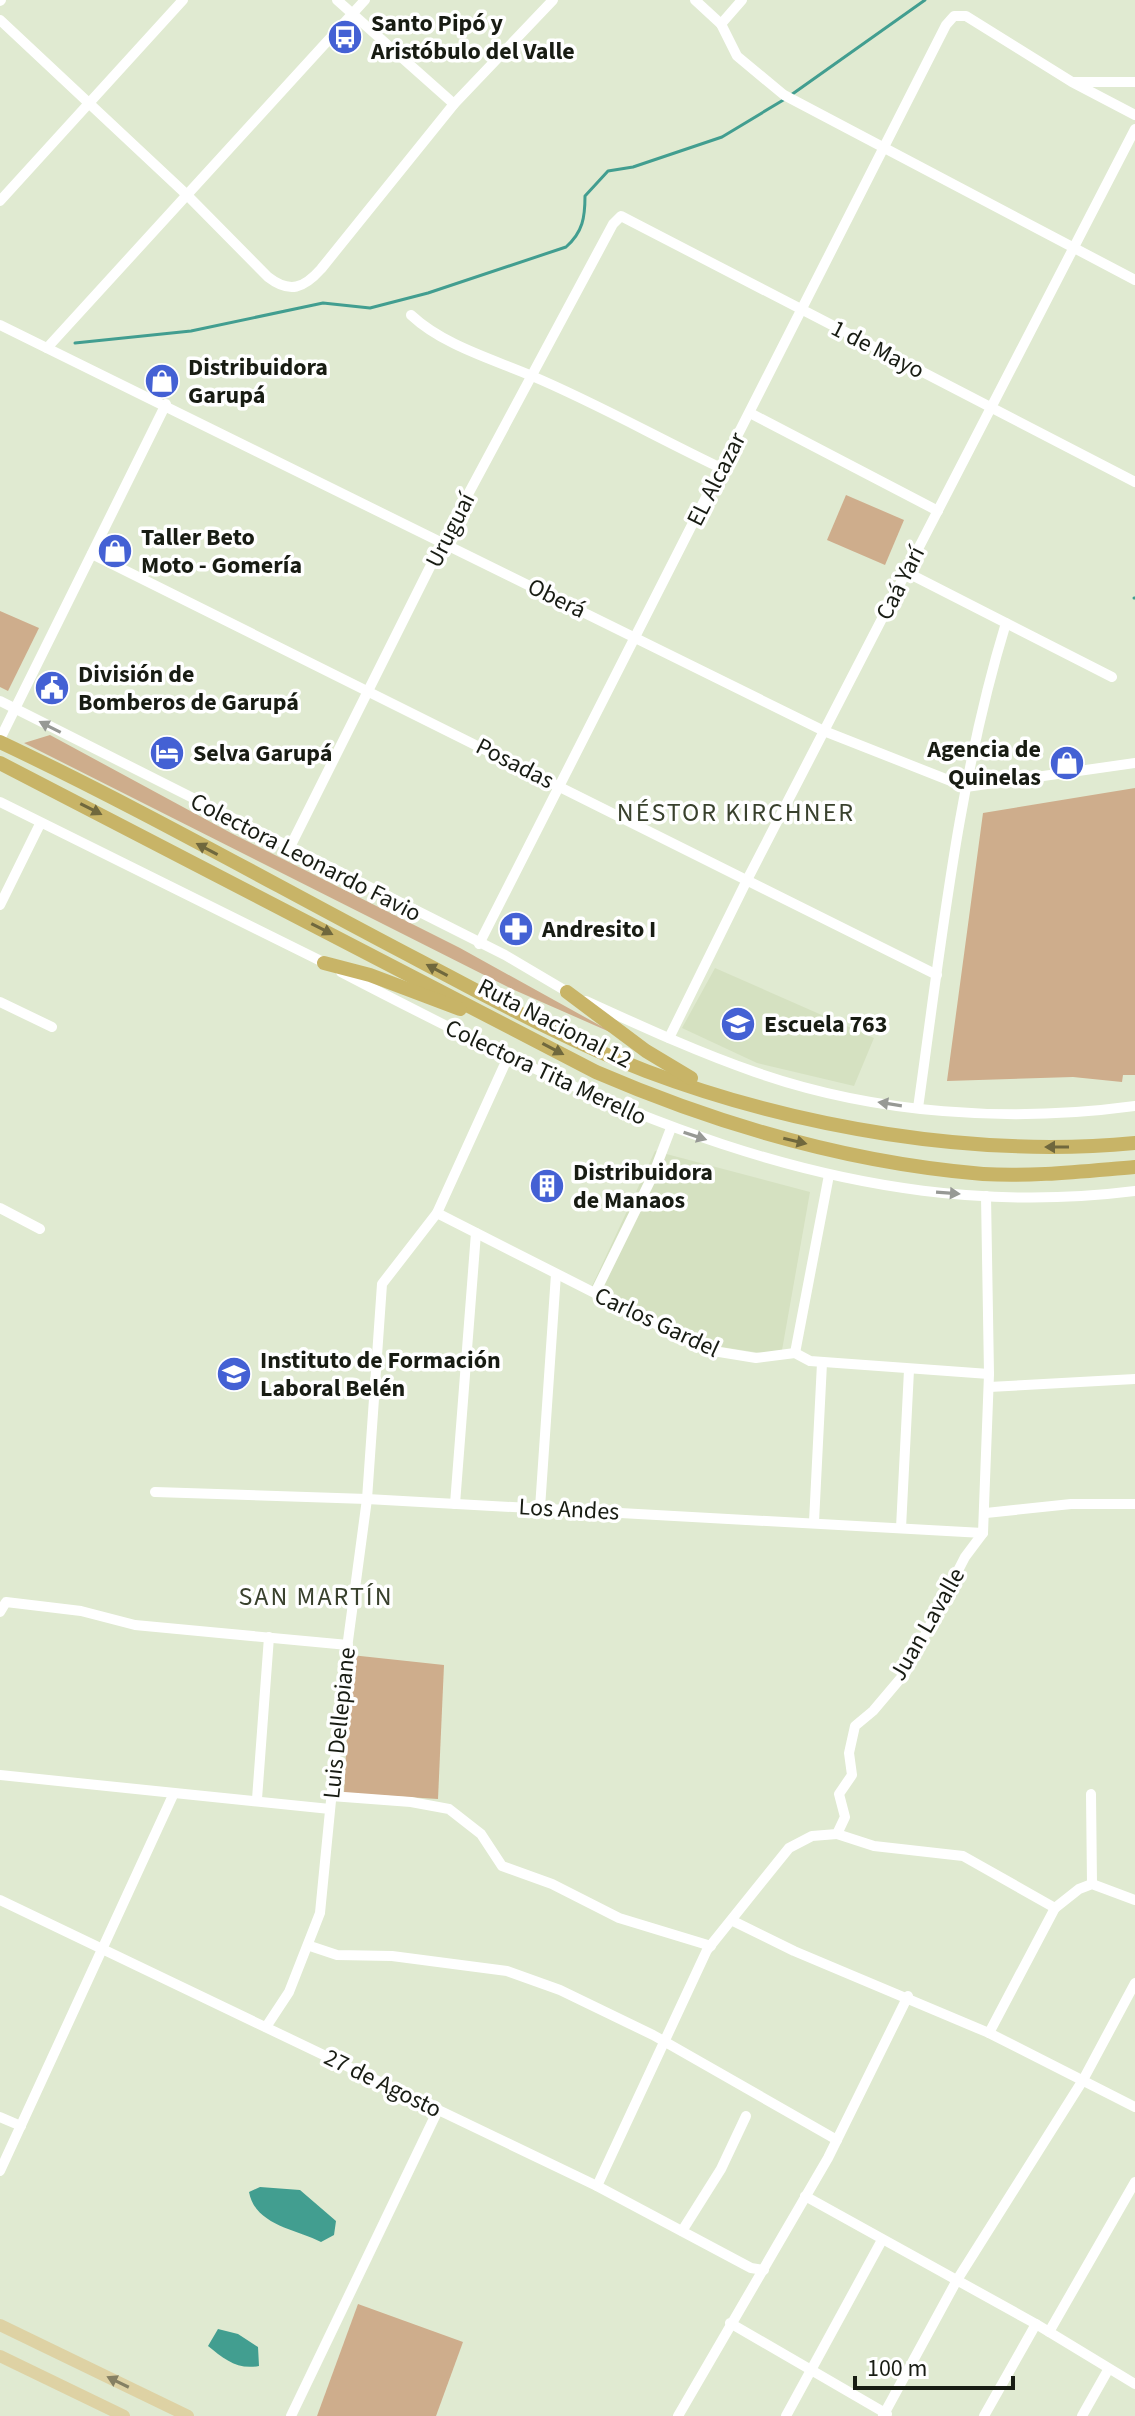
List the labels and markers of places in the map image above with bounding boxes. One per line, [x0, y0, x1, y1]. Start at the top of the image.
place label: Santo Pipó y Aristóbulo del Valle [370, 6, 575, 69]
bus stop icon: Santo Pipó y Aristóbulo del Valle [326, 18, 364, 56]
place label: Distribuidora Garupá [188, 350, 328, 413]
shop icon: Distribuidora Garupá [143, 362, 181, 400]
place label: Taller Beto Moto - Gomería [141, 520, 302, 583]
shop icon: Taller Beto Moto - Gomería [96, 532, 134, 570]
place label: División de Bomberos de Garupá [78, 657, 299, 720]
public building icon: División de Bomberos de Garupá [33, 669, 71, 707]
place label: Agencia de Quinelas [926, 732, 1041, 795]
hotel icon: Selva Garupá [148, 734, 186, 772]
place label: Selva Garupá [193, 736, 332, 771]
shop icon: Agencia de Quinelas [1048, 744, 1086, 782]
pharmacy icon: Andresito I [497, 910, 535, 948]
place label: Andresito I [541, 912, 656, 947]
school or university icon: Escuela 763 [719, 1005, 757, 1043]
place label: Escuela 763 [764, 1007, 887, 1042]
place label: Distribuidora de Manaos [573, 1155, 713, 1218]
building icon: Distribuidora de Manaos [528, 1167, 566, 1205]
place label: Instituto de Formación Laboral Belén [260, 1343, 501, 1406]
school or university icon: Instituto de Formación Laboral Belén [215, 1355, 253, 1393]

